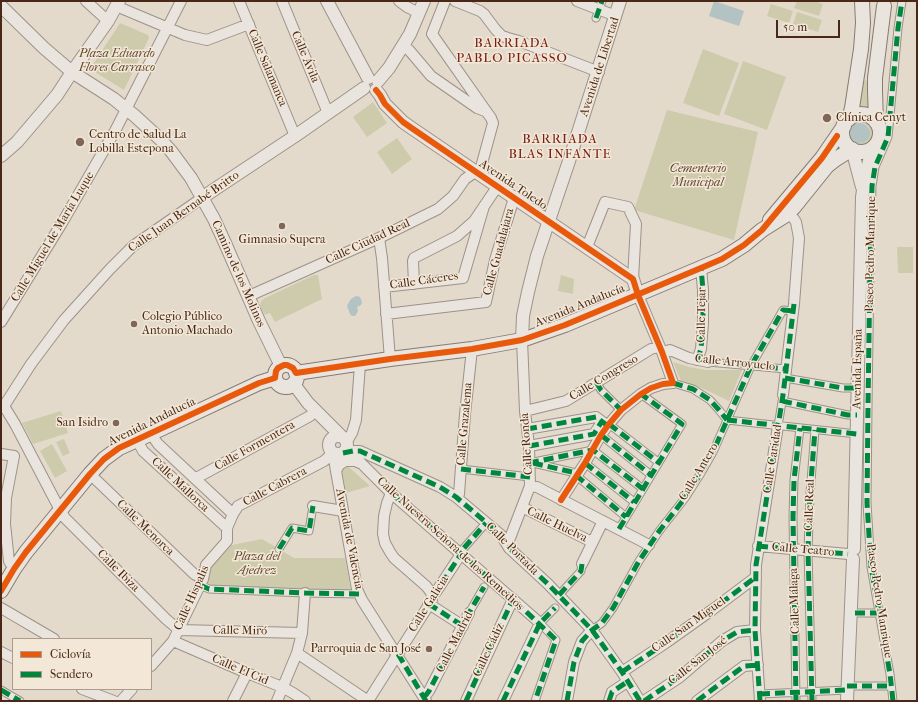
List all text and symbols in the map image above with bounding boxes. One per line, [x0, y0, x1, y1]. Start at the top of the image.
scale bar [778, 12, 842, 38]
street label: Avenida de Libertad [577, 15, 623, 119]
text: 50 m [783, 20, 807, 34]
street label: Calle Salamanca [244, 27, 290, 109]
street label: Calle Ávila [288, 29, 322, 85]
district label: BARRIADA PABLO PICASSO [456, 36, 568, 67]
park label: Plaza Eduardo Flores Carrasco [79, 47, 155, 75]
place label: Clínica Cenyt [836, 111, 906, 125]
marker: Clínica Cenyt [821, 112, 833, 124]
place label: Centro de Salud La Lobilla Estepona [89, 128, 187, 156]
district label: BARRIADA BLAS INFANTE [508, 132, 612, 163]
marker: Centro de Salud La Lobilla Estepona [74, 136, 86, 148]
street label: Avenida Toledo [476, 157, 550, 213]
park label: Cementerio Municipal [670, 162, 726, 190]
street label: Calle Juan Bernabé Britto [126, 168, 242, 256]
street label: Calle Miguel de María Luque [8, 169, 98, 305]
street label: Paseo Pedro Manrique [863, 196, 879, 312]
street label: Calle Guadalajara [480, 207, 518, 297]
street label: Calle Ciudad Real [324, 216, 412, 268]
street label: Camino de los Molinos [208, 218, 268, 330]
marker: Gimnasio Supera [277, 221, 287, 231]
place label: Gimnasio Supera [238, 233, 326, 247]
street label: Calle Cáceres [389, 269, 459, 293]
street label: Avenida Andalucía [533, 281, 627, 331]
street label: Calle Tejar [694, 287, 710, 343]
place label: Colegio Público Antonio Machado [142, 310, 233, 338]
marker: Colegio Público Antonio Machado [129, 319, 139, 329]
street label: Avenida España [850, 329, 866, 409]
street label: Calle Congreso [567, 352, 641, 404]
street label: Calle Arroyuelo [694, 352, 776, 374]
street label: Calle Grazalema [454, 382, 476, 466]
street label: Avenida Andalucía [106, 395, 198, 449]
street label: Calle Ronda [518, 412, 536, 476]
place label: San Isidro [56, 416, 108, 430]
marker: San Isidro [111, 418, 121, 428]
street label: Calle Formentera [212, 418, 298, 474]
street label: Calle Caridad [760, 424, 786, 494]
street label: Calle Antero [676, 441, 722, 503]
street label: Calle Mallorca [148, 455, 212, 515]
street label: Calle Cabrera [241, 464, 309, 510]
street label: Calle Nuestra Señora de los Remedios [374, 474, 526, 614]
street label: Calle Real [802, 479, 818, 531]
street label: Avenida de Valencia [332, 487, 366, 591]
street label: Calle Menorca [113, 497, 177, 559]
street label: Calle Huelva [525, 504, 589, 546]
street label: Calle Portada [483, 520, 541, 578]
street label: Calle Teatro [771, 540, 835, 560]
street label: Paseo Pedro Manrique [863, 543, 895, 659]
street label: Calle Ibiza [94, 547, 142, 595]
park label: Plaza del Ajedrez [234, 550, 280, 578]
street label: Calle Hispalis [171, 563, 213, 633]
street label: Calle Málaga [787, 568, 803, 634]
street label: Calle Galicia [406, 573, 452, 635]
street label: Calle San Miguel [649, 594, 729, 656]
street label: Calle Madrid [433, 609, 477, 675]
street label: Calle Cádiz [470, 621, 508, 679]
street label: Calle Miró [213, 623, 267, 639]
street label: Calle San José [666, 634, 730, 688]
legend [12, 638, 152, 690]
place label: Parroquia de San José [310, 642, 421, 656]
marker: Parroquia de San José [424, 644, 434, 654]
text: Ciclovía [50, 647, 91, 661]
street label: Calle El Cid [210, 652, 270, 688]
text: Sendero [50, 667, 93, 681]

